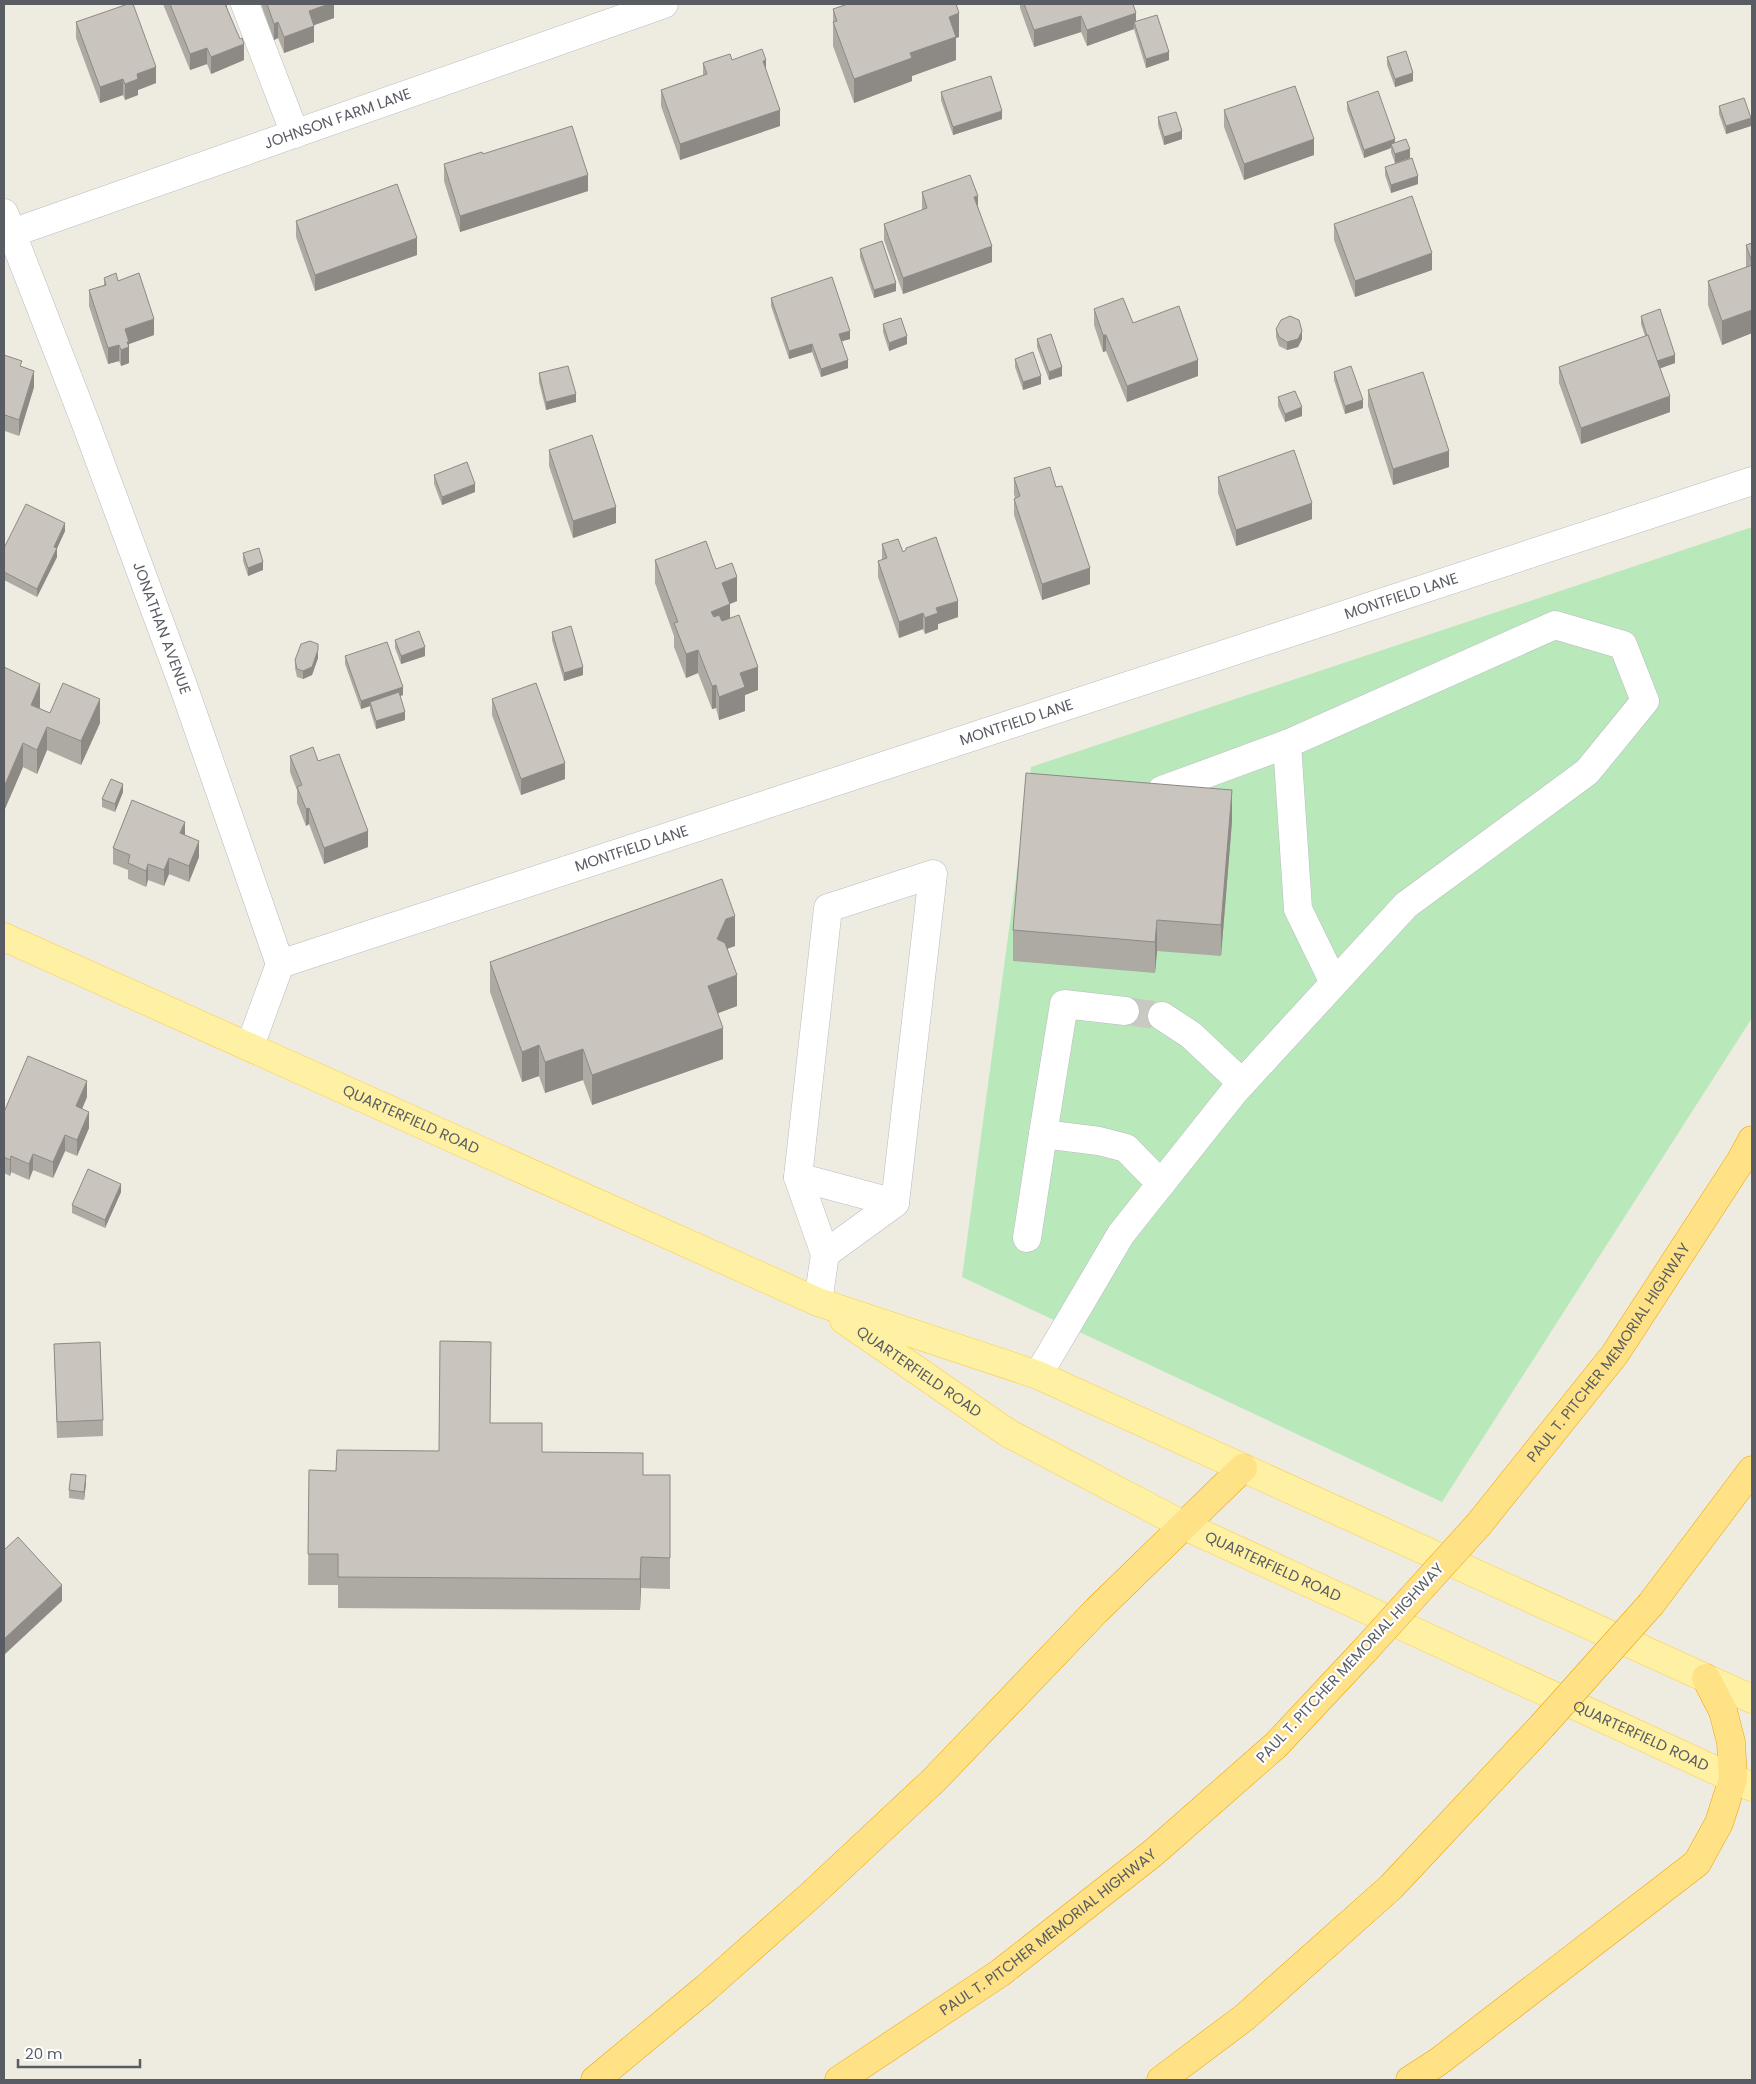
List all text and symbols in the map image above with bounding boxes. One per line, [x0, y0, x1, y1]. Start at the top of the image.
street label: JOHNSON FARM LANE [261, 83, 414, 154]
street label: JONATHAN AVENUE [128, 559, 196, 697]
street label: MONTFIELD LANE [1342, 567, 1461, 624]
street label: MONTFIELD LANE [957, 693, 1076, 750]
street label: MONTFIELD LANE [572, 820, 691, 877]
street label: QUARTERFIELD ROAD [339, 1079, 483, 1159]
street label: PAUL T. PITCHER MEMORIAL HIGHWAY [1521, 1238, 1695, 1466]
street label: QUARTERFIELD ROAD [852, 1321, 986, 1422]
street label: QUARTERFIELD ROAD [1202, 1526, 1345, 1607]
street label: PAUL T. PITCHER MEMORIAL HIGHWAY [1251, 1558, 1448, 1767]
street label: QUARTERFIELD ROAD [1570, 1695, 1713, 1776]
street label: PAUL T. PITCHER MEMORIAL HIGHWAY [935, 1843, 1161, 2020]
scale bar [18, 2036, 140, 2068]
text: 20 m [25, 2043, 63, 2064]

